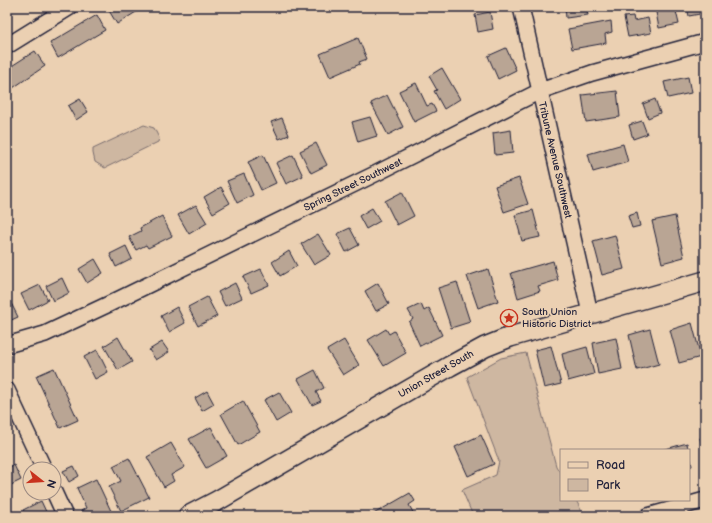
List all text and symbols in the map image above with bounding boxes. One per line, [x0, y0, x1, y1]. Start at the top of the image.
street label: Tribune Avenue Southwest [536, 101, 574, 219]
street label: Spring Street Southwest [302, 156, 404, 214]
place label: South Union Historic District [522, 306, 591, 330]
place icon: South Union Historic District [499, 308, 519, 328]
street label: Union Street South [396, 347, 476, 400]
legend [560, 449, 690, 501]
text: Road [596, 458, 625, 473]
north arrow [22, 461, 62, 501]
text: N [44, 478, 59, 490]
text: Park [596, 478, 620, 493]

